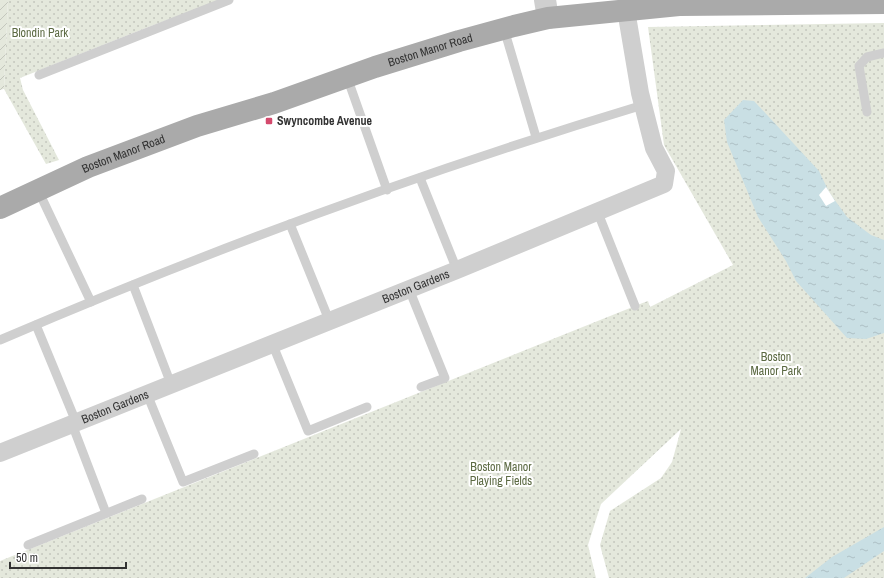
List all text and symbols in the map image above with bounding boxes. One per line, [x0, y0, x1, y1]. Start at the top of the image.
park label: Blondin Park [12, 25, 68, 41]
street label: Boston Manor Road [386, 30, 474, 70]
place label: Swyncombe Avenue [277, 113, 373, 129]
marker: Swyncombe Avenue [264, 116, 274, 126]
street label: Boston Manor Road [79, 131, 167, 177]
street label: Boston Gardens [380, 266, 452, 307]
park label: Boston Manor Park [751, 349, 802, 379]
street label: Boston Gardens [79, 386, 151, 428]
park label: Boston Manor Playing Fields [470, 459, 532, 489]
scale bar [10, 544, 126, 570]
text: 50 m [16, 550, 38, 566]

